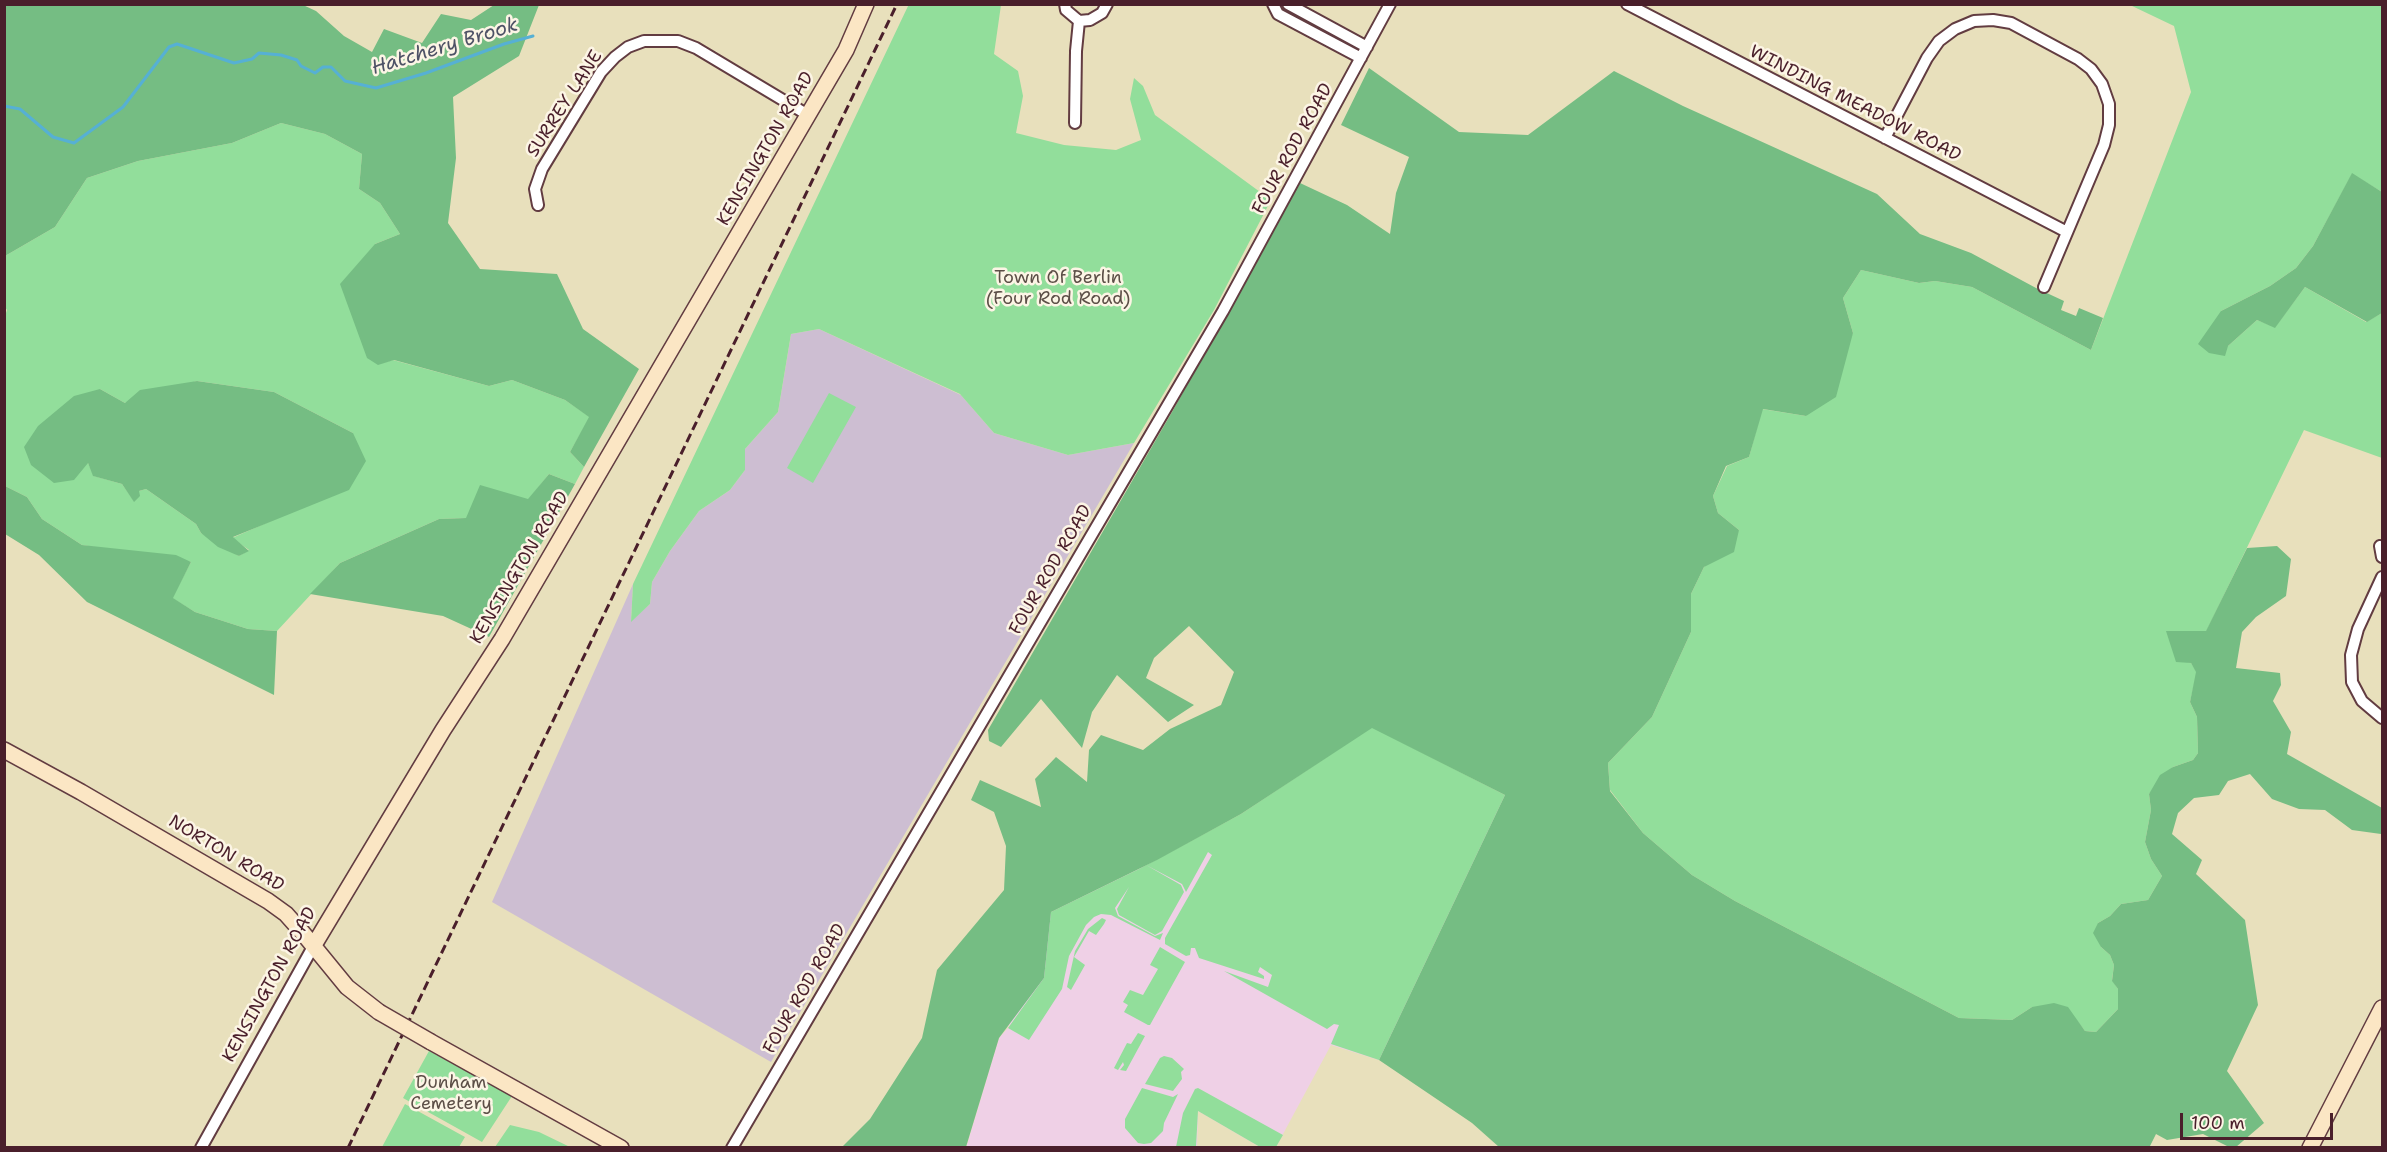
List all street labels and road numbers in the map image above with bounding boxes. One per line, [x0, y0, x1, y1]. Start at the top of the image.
street label: WINDING MEADOW ROAD [1746, 41, 1964, 167]
street label: SURREY LANE [522, 47, 608, 161]
street label: KENSINGTON ROAD [713, 68, 819, 230]
street label: FOUR ROD ROAD [1248, 80, 1338, 218]
street label: KENSINGTON ROAD [466, 488, 574, 648]
street label: FOUR ROD ROAD [1005, 501, 1097, 639]
street label: NORTON ROAD [164, 811, 288, 897]
street label: KENSINGTON ROAD [218, 904, 322, 1066]
street label: FOUR ROD ROAD [759, 920, 851, 1058]

